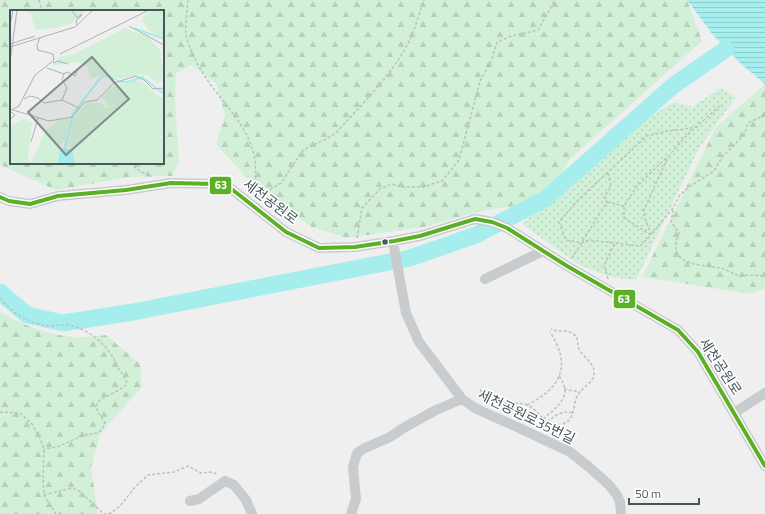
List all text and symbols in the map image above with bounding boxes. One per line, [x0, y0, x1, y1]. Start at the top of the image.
inset map [10, 10, 164, 164]
street label: 세천공원로 [239, 173, 303, 229]
line badge: 63 [209, 176, 232, 195]
text: 63 [215, 177, 227, 193]
unlabelled marker [380, 237, 390, 247]
line badge: 63 [613, 289, 636, 309]
text: 63 [618, 291, 630, 307]
street label: 세천공원로 [695, 333, 747, 399]
street label: 세천공원로35번길 [475, 383, 579, 449]
scale bar [629, 480, 699, 506]
text: 50 m [635, 484, 661, 503]

